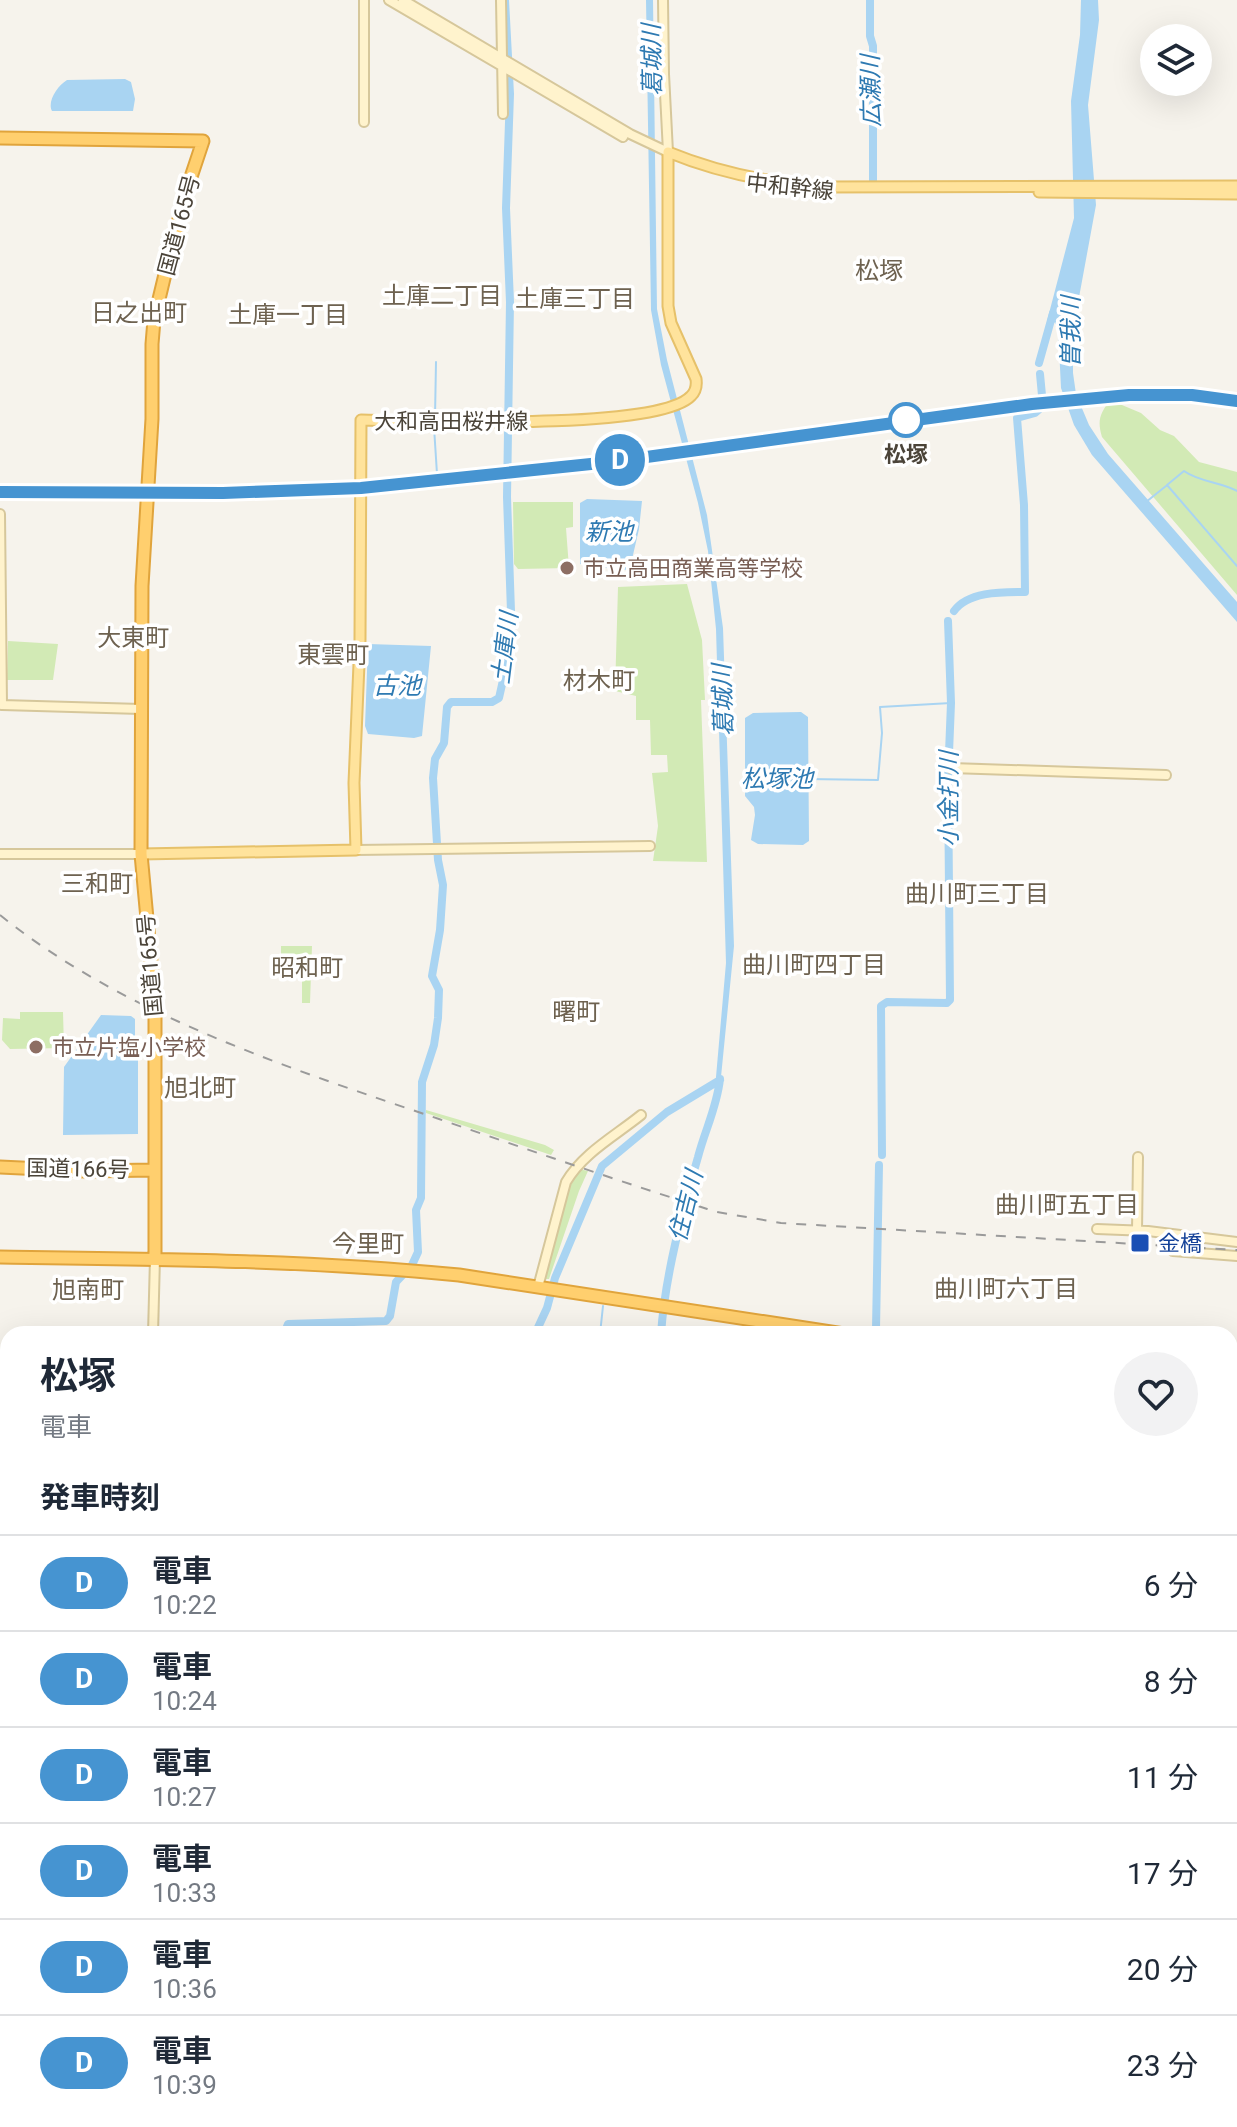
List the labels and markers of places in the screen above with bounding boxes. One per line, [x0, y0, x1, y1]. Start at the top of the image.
marker: 松塚 [889, 403, 923, 437]
place label: 松塚 [884, 442, 928, 467]
place label: 市立高田商業高等学校 [583, 556, 803, 581]
marker: 市立高田商業高等学校 [558, 559, 576, 577]
place label: 市立片塩小学校 [52, 1035, 206, 1060]
marker: 市立片塩小学校 [27, 1038, 45, 1056]
place label: 金橋 [1158, 1231, 1202, 1256]
marker: 金橋 [1129, 1232, 1151, 1254]

